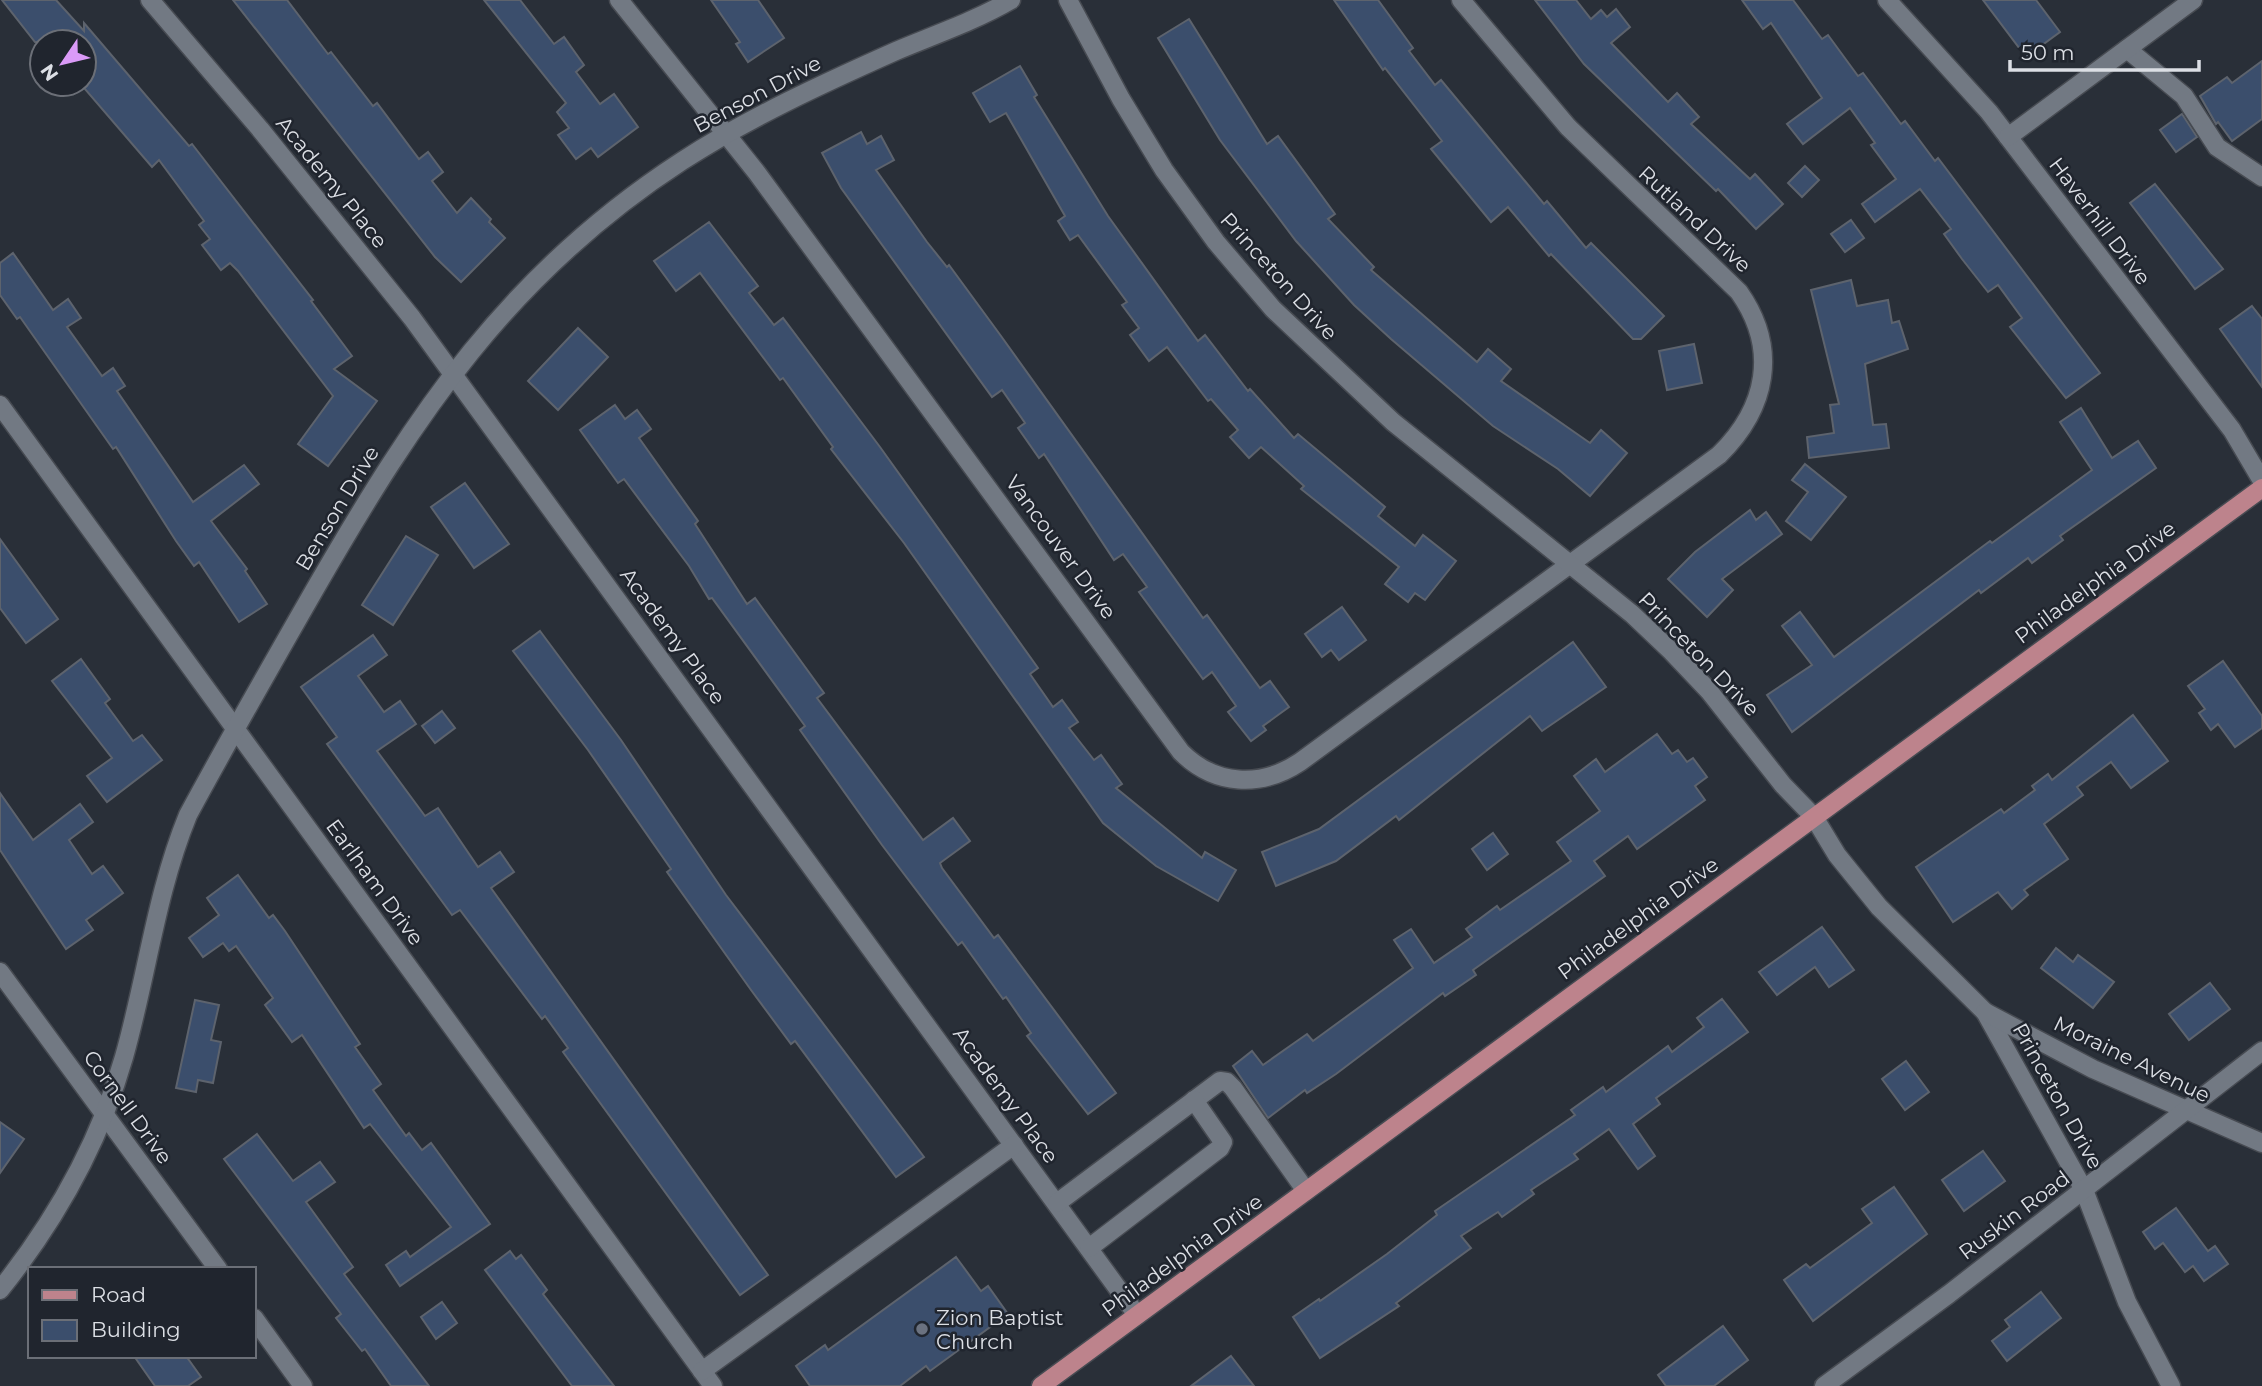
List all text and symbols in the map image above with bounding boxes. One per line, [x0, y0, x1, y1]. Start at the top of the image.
north arrow [28, 28, 98, 98]
scale bar [2010, 28, 2199, 72]
text: 50 m [2021, 40, 2075, 65]
street label: Benson Drive [689, 50, 825, 138]
text: N [36, 60, 63, 85]
street label: Academy Place [271, 111, 393, 253]
street label: Haverhill Drive [2044, 152, 2156, 290]
street label: Rutland Drive [1634, 160, 1756, 278]
street label: Princeton Drive [1215, 207, 1343, 345]
street label: Benson Drive [290, 441, 384, 575]
street label: Vancouver Drive [1000, 470, 1122, 624]
street label: Philadelphia Drive [2010, 515, 2180, 649]
street label: Academy Place [615, 563, 731, 709]
street label: Princeton Drive [1633, 587, 1765, 721]
street label: Earlham Drive [321, 814, 429, 950]
street label: Philadelphia Drive [1553, 851, 1723, 985]
street label: Moraine Avenue [2050, 1010, 2214, 1108]
street label: Princeton Drive [2008, 1019, 2108, 1173]
street label: Academy Place [948, 1022, 1064, 1168]
street label: Cornell Drive [78, 1045, 178, 1169]
street label: Ruskin Road [1954, 1165, 2074, 1265]
street label: Philadelphia Drive [1097, 1188, 1267, 1322]
legend [28, 1267, 256, 1358]
text: Road [91, 1282, 146, 1307]
place label: Zion Baptist Church [936, 1305, 1064, 1354]
text: Building [91, 1317, 181, 1342]
marker: Zion Baptist Church [914, 1321, 930, 1337]

